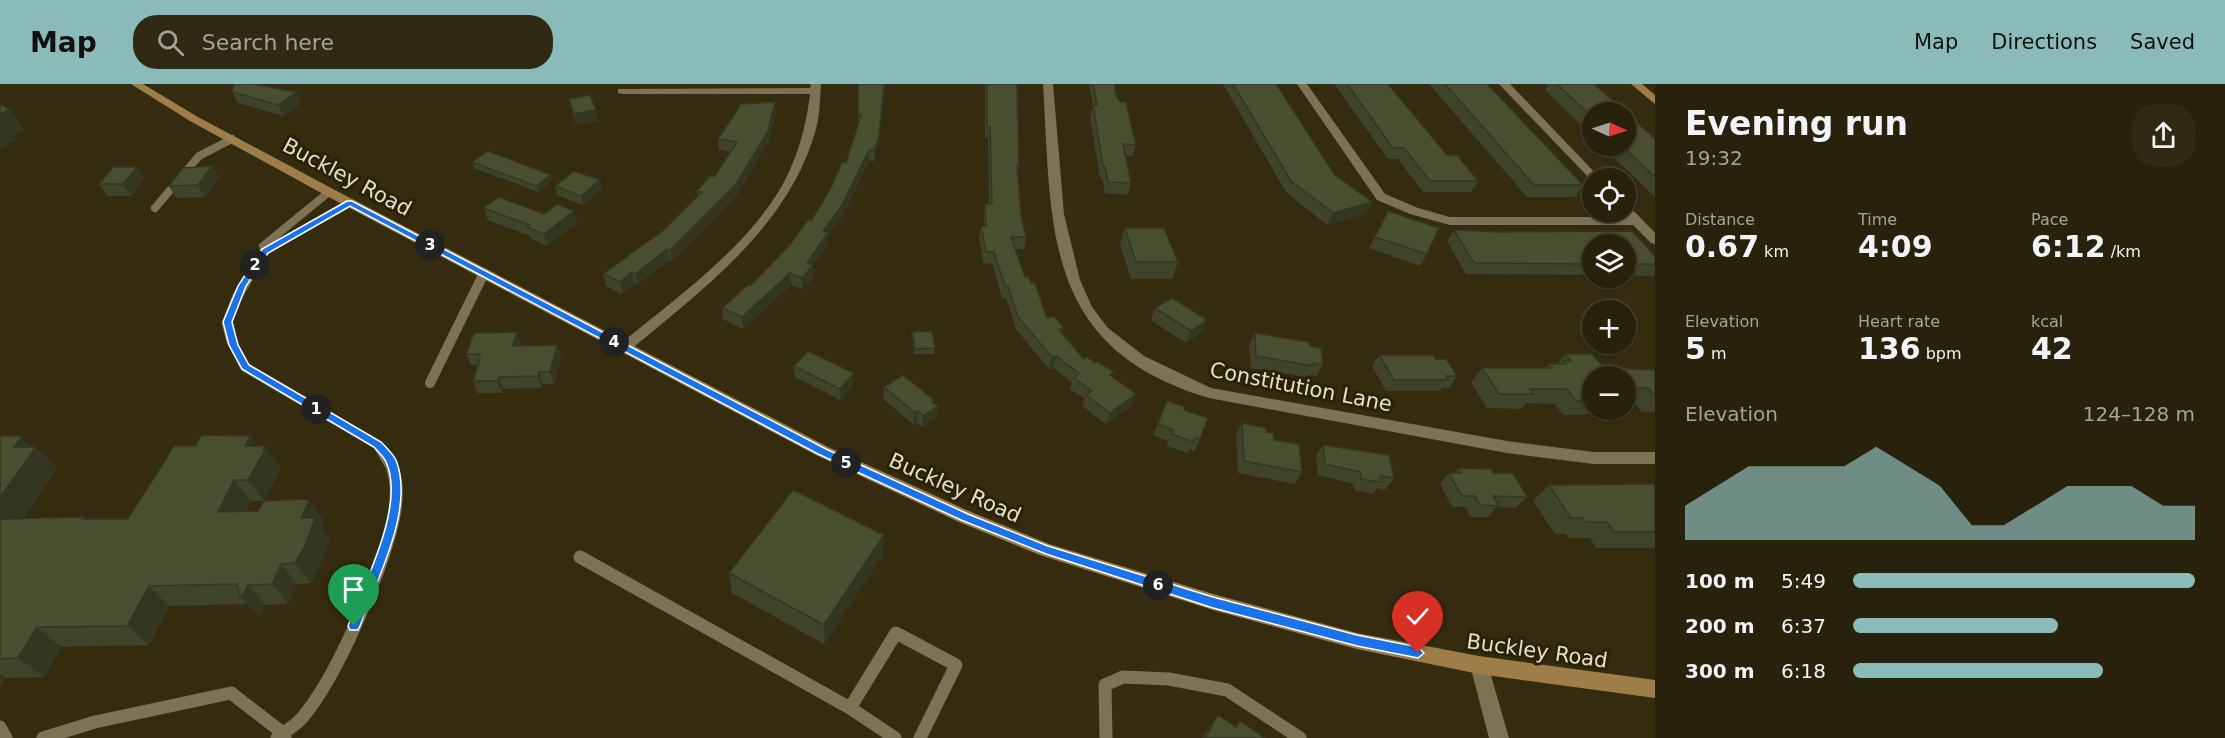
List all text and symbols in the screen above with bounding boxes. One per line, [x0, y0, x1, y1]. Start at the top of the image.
search box [133, 15, 553, 69]
text: Map [30, 26, 97, 59]
icon: search [154, 26, 187, 59]
text: Search here [202, 30, 334, 55]
text: Map [1914, 30, 1958, 54]
text: Directions [1991, 30, 2097, 54]
text: Saved [2130, 30, 2195, 54]
north arrow [1582, 102, 1636, 156]
map controls [1582, 102, 1636, 420]
text: Evening run [1685, 104, 1908, 143]
button: share [2132, 104, 2195, 167]
street label: Buckley Road [279, 133, 415, 221]
text: 19:32 [1685, 146, 1743, 170]
button: locate [1582, 168, 1636, 222]
text: Distance [1685, 210, 1755, 229]
text: Time [1858, 210, 1897, 229]
text: Pace [2031, 210, 2068, 229]
text: 0.67 [1685, 229, 1759, 264]
text: 4:09 [1858, 229, 1933, 264]
text: 6:12 [2031, 229, 2106, 264]
pin: 3 [415, 230, 445, 260]
button: layers [1582, 234, 1636, 288]
text: 3 [424, 235, 436, 254]
text: km [1759, 242, 1789, 261]
text: /km [2106, 242, 2141, 261]
pin: 2 [240, 250, 270, 280]
text: 2 [249, 255, 261, 274]
button: + [1582, 300, 1636, 354]
text: Elevation [1685, 312, 1759, 331]
text: Heart rate [1858, 312, 1940, 331]
text: kcal [2031, 312, 2063, 331]
pin: 4 [599, 327, 629, 357]
text: 5 [1685, 331, 1706, 366]
text: 136 [1858, 331, 1921, 366]
text: 42 [2031, 331, 2073, 366]
text: 4 [608, 332, 620, 351]
text: m [1706, 344, 1727, 363]
text: bpm [1921, 344, 1962, 363]
street label: Constitution Lane [1208, 358, 1394, 416]
button: − [1582, 366, 1636, 420]
pin: 1 [301, 394, 331, 424]
text: 1 [310, 399, 322, 418]
text: Elevation [1685, 402, 1778, 426]
text: 124–128 m [2083, 402, 2195, 426]
pin: 5 [831, 448, 861, 478]
street label: Buckley Road [885, 448, 1025, 528]
text: 5 [840, 453, 852, 472]
pin [328, 564, 379, 626]
text: 100 m [1685, 569, 1755, 593]
text: 5:49 [1781, 569, 1826, 593]
pin: 6 [1143, 570, 1173, 600]
icon: arrive [337, 573, 370, 606]
text: 6 [1152, 575, 1164, 594]
pin [1392, 591, 1443, 653]
icon: check [1401, 600, 1434, 633]
text: 200 m [1685, 614, 1755, 638]
text: 6:37 [1781, 614, 1826, 638]
street label: Buckley Road [1465, 629, 1609, 673]
text: 300 m [1685, 659, 1755, 683]
text: 6:18 [1781, 659, 1826, 683]

